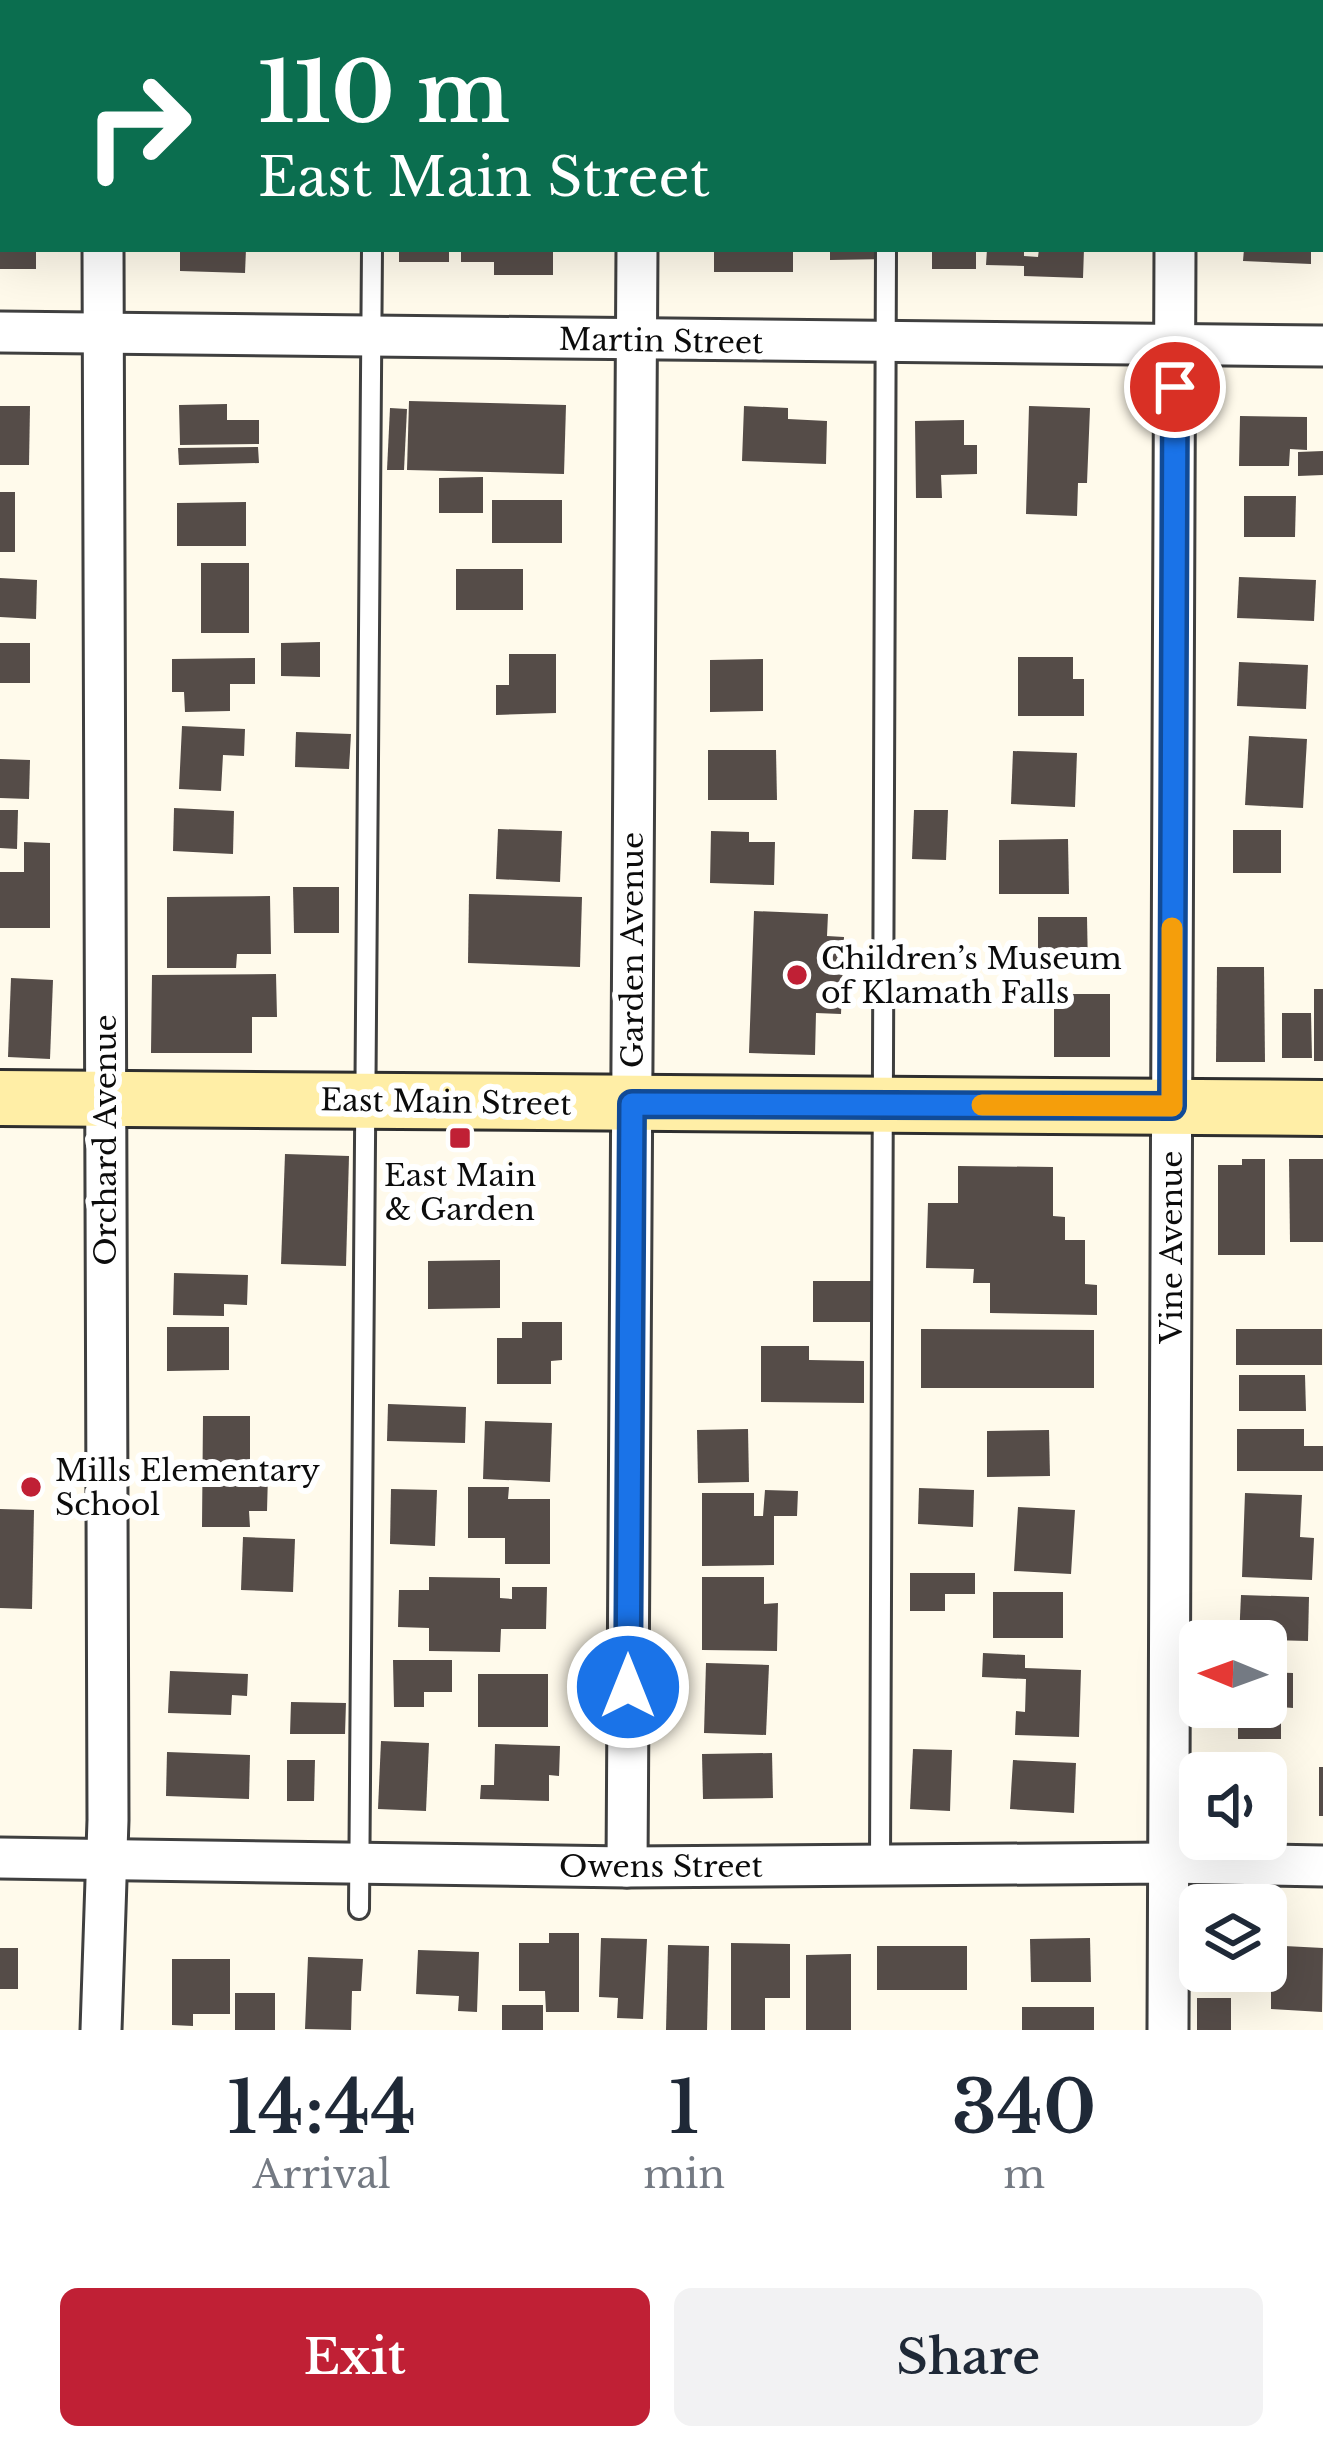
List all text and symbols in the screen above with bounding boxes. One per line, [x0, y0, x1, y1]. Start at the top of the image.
text: 110 m [258, 41, 510, 145]
icon: right [60, 48, 216, 204]
text: East Main Street [258, 144, 710, 211]
street label: Martin Street [558, 321, 764, 361]
pin [1124, 336, 1226, 438]
icon: arrive [1142, 354, 1208, 420]
street label: Garden Avenue [614, 832, 651, 1068]
place label: Children’s Museum of Klamath Falls [821, 940, 1122, 1011]
marker: Children’s Museum of Klamath Falls [784, 962, 810, 988]
street label: Orchard Avenue [87, 1014, 124, 1266]
street label: East Main Street [320, 1081, 572, 1123]
marker: East Main & Garden [447, 1125, 473, 1151]
street label: Vine Avenue [1153, 1151, 1190, 1345]
place label: East Main & Garden [384, 1157, 536, 1228]
place label: Mills Elementary School [55, 1452, 320, 1523]
marker: Mills Elementary School [18, 1474, 44, 1500]
north arrow [1179, 1620, 1287, 1728]
map controls [1179, 1620, 1287, 1992]
position arrow [565, 1624, 691, 1750]
button: sound [1179, 1752, 1287, 1860]
street label: Owens Street [559, 1848, 764, 1885]
button: layers [1179, 1884, 1287, 1992]
text: 14:44 [227, 2063, 417, 2152]
text: 1 [668, 2063, 700, 2152]
text: 340 [952, 2063, 1096, 2152]
text: Arrival [253, 2150, 391, 2199]
text: min [643, 2150, 725, 2199]
text: m [1003, 2150, 1045, 2199]
button: Exit [60, 2288, 650, 2426]
button: Share [674, 2288, 1263, 2426]

